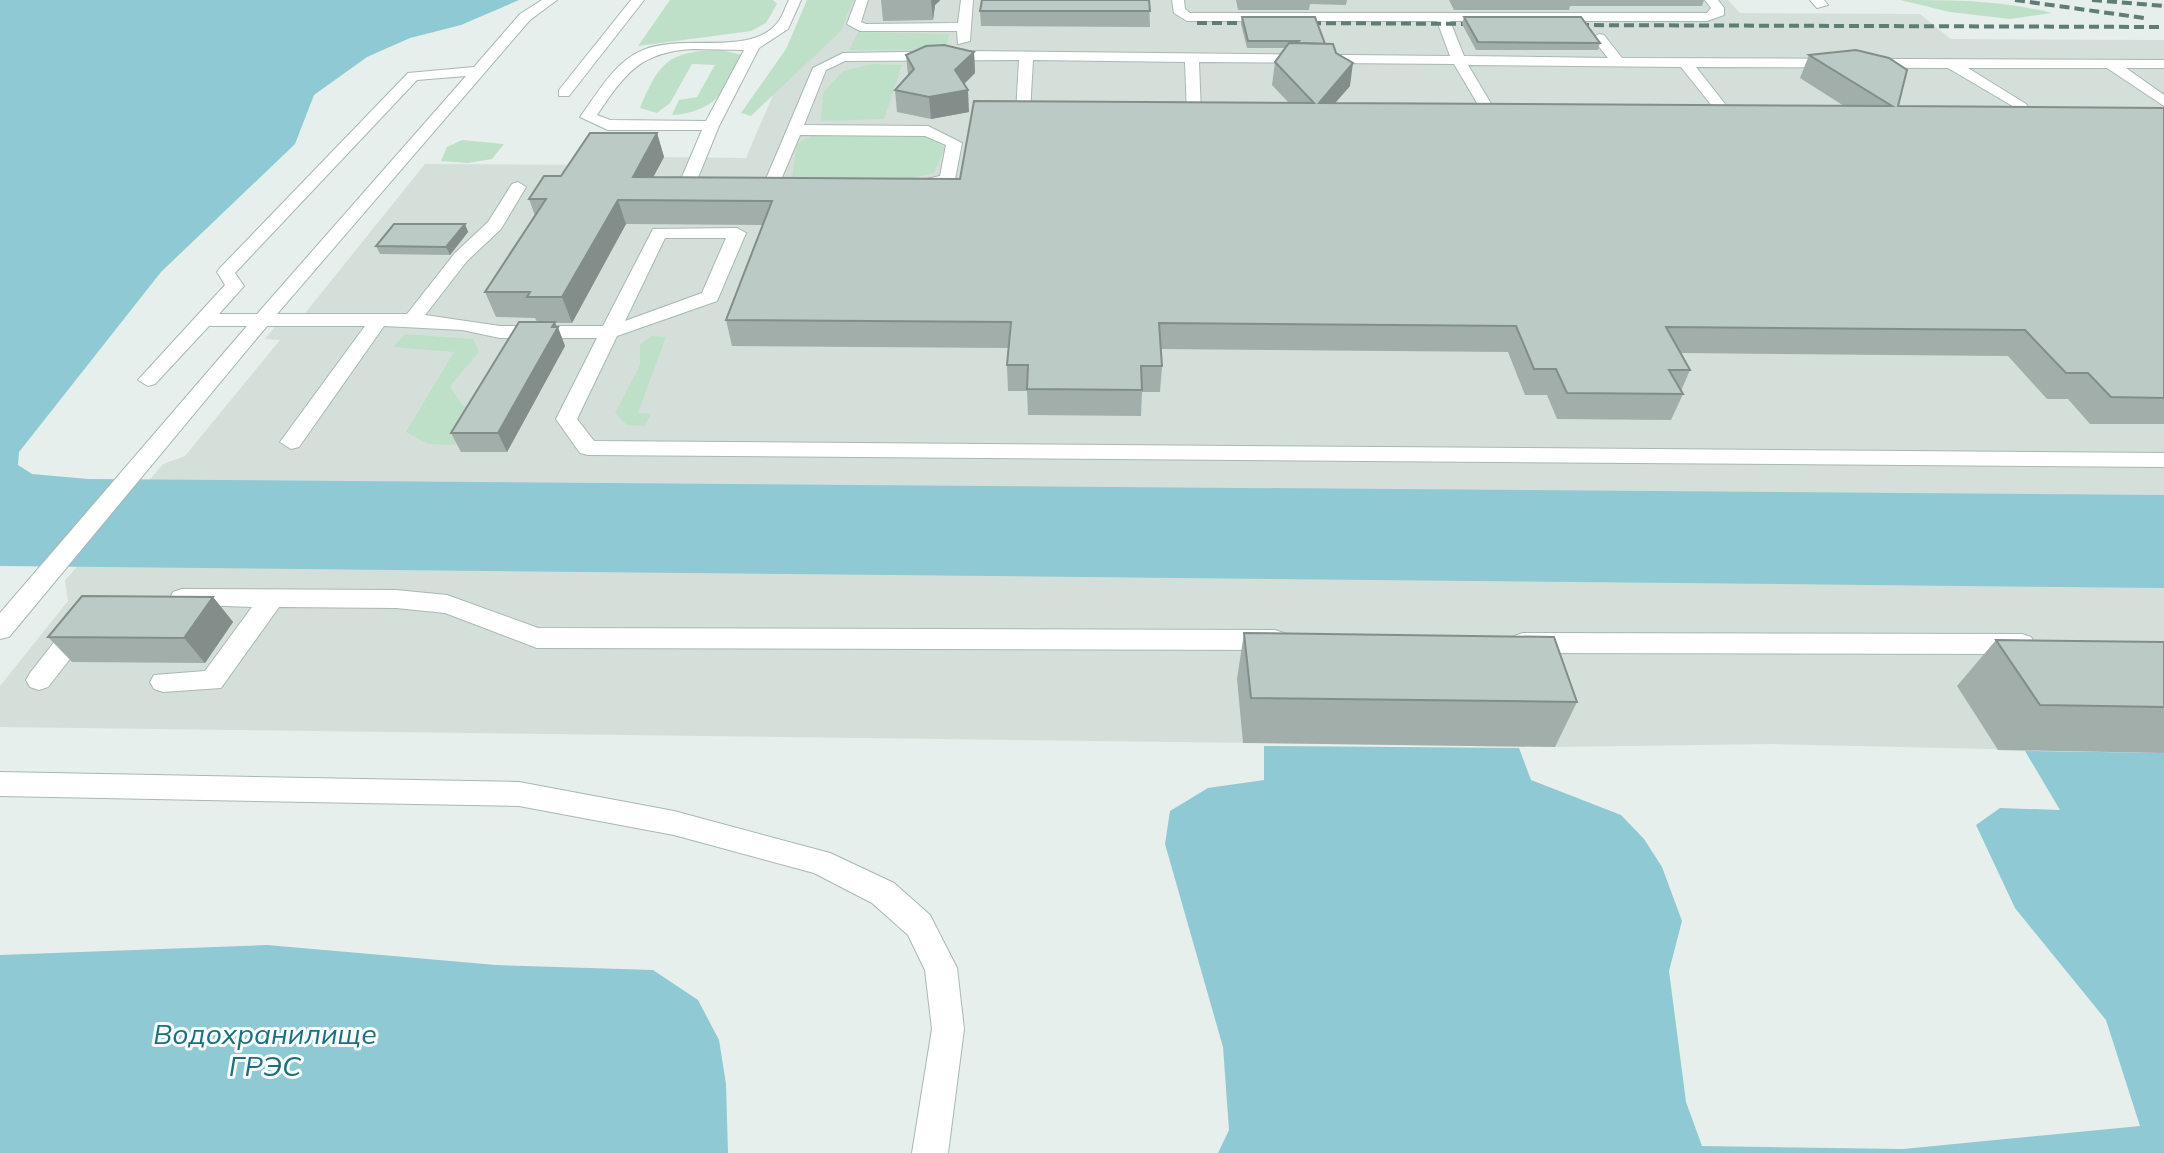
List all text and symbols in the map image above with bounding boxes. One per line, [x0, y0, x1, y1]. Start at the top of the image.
water label: Водохранилище ГРЭС [153, 1016, 377, 1083]

